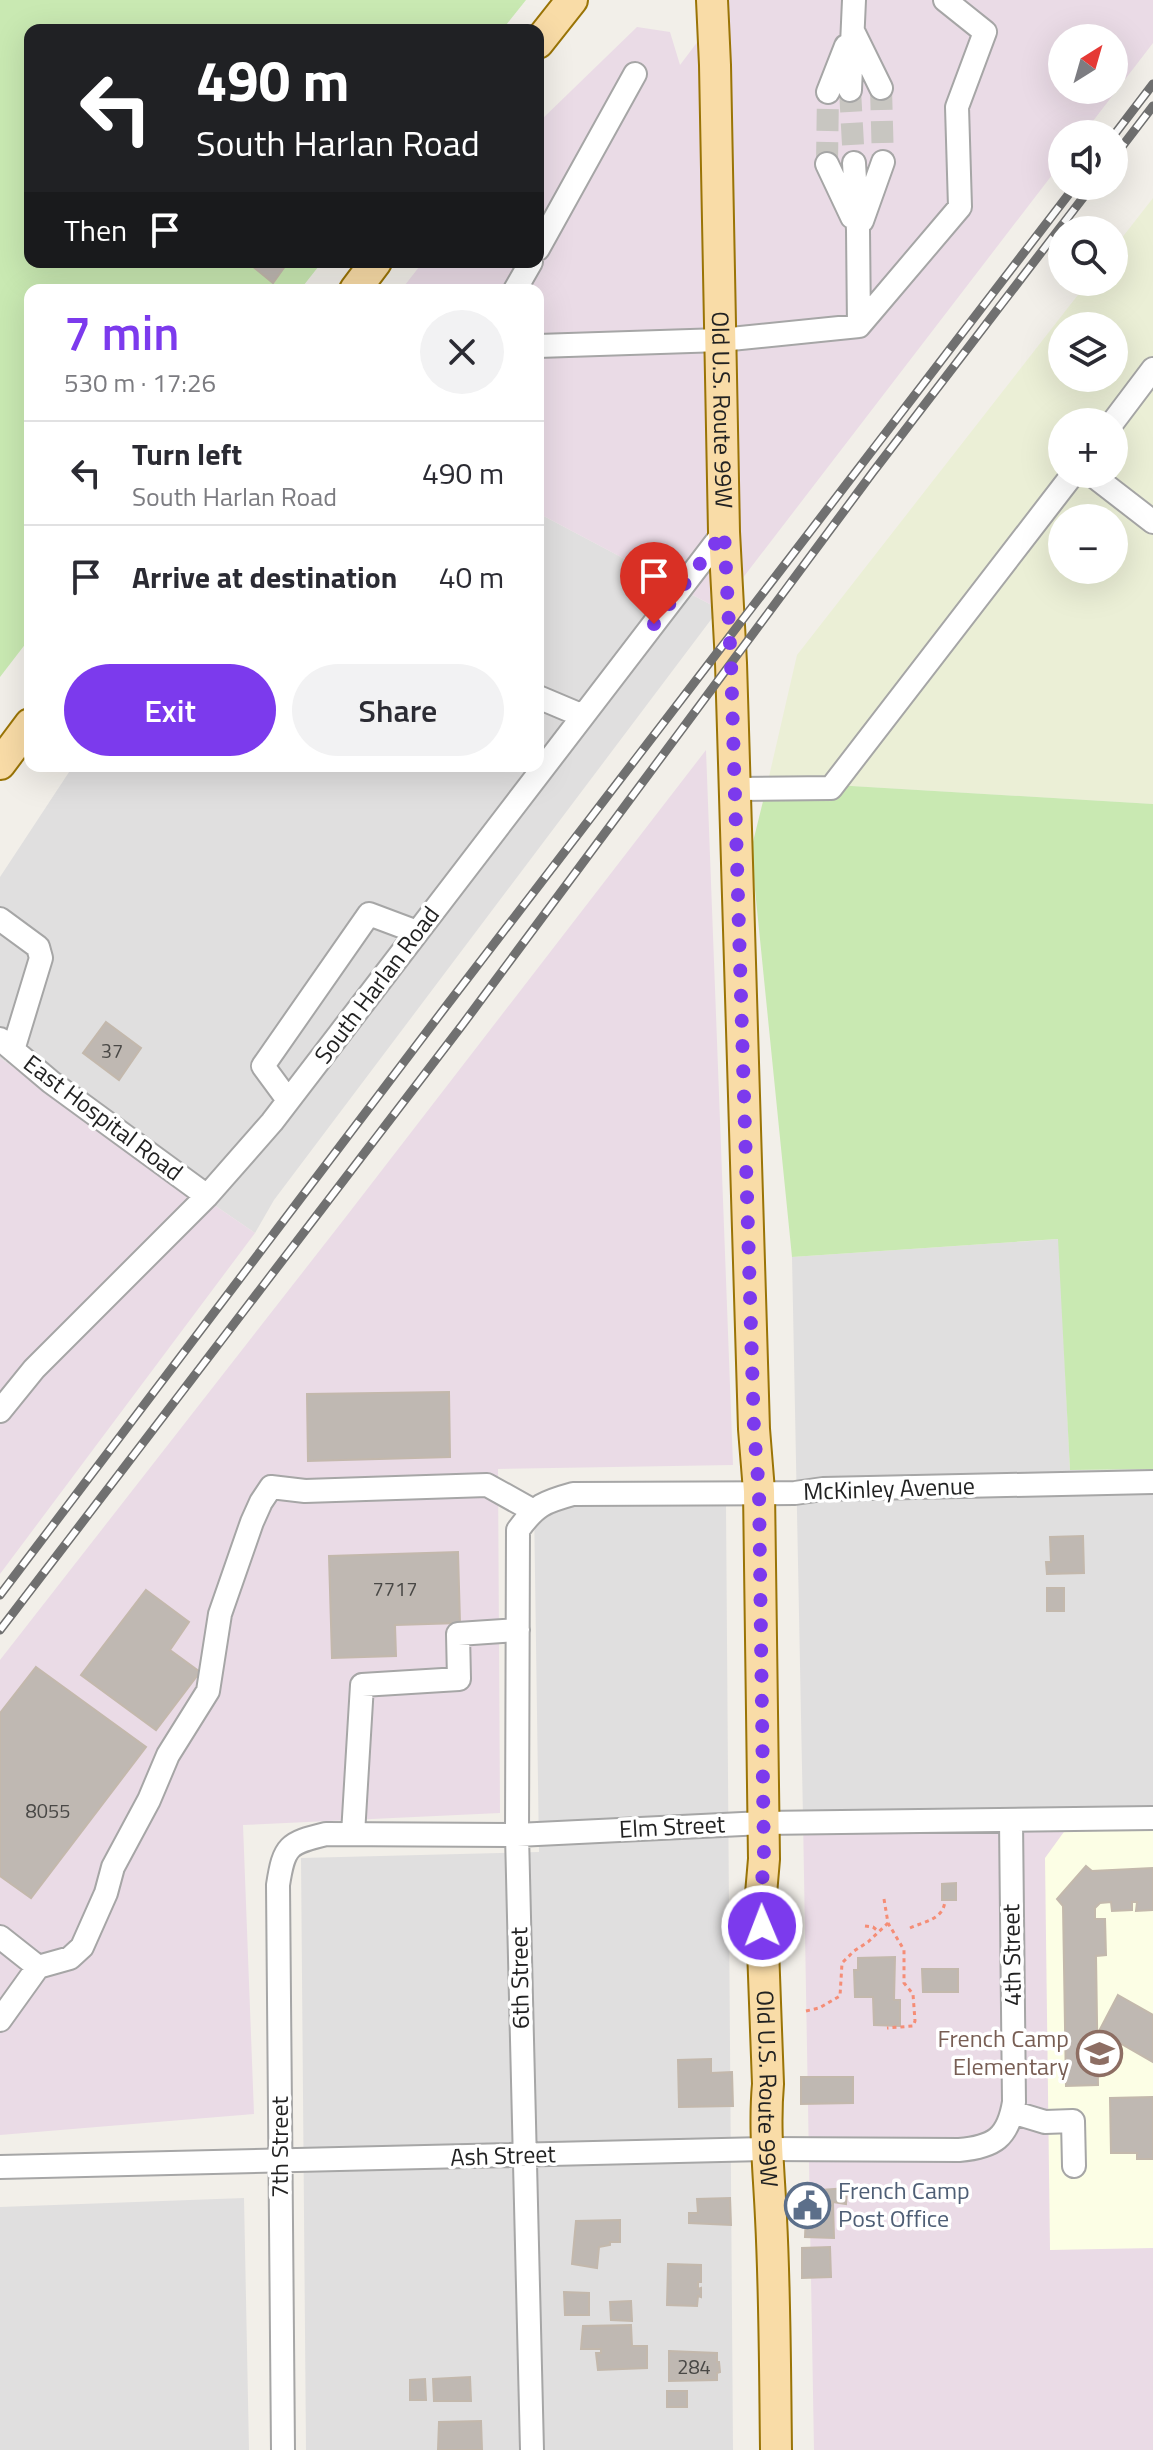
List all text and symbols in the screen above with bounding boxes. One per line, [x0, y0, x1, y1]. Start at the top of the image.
north arrow [1048, 24, 1128, 104]
map controls [1048, 24, 1128, 584]
text: 490 m [196, 38, 349, 123]
icon: left [64, 56, 168, 160]
text: South Harlan Road [196, 115, 480, 170]
button: sound [1048, 120, 1128, 200]
text: Then [64, 207, 127, 253]
icon: arrive [143, 208, 187, 252]
button: search [1048, 216, 1128, 296]
text: 7 min [64, 296, 179, 369]
button: close [420, 310, 504, 394]
street label: Old U.S. Route 99W [703, 311, 743, 509]
button: layers [1048, 312, 1128, 392]
text: 530 m · 17:26 [64, 363, 216, 402]
button: + [1048, 408, 1128, 488]
text: Turn left [132, 431, 242, 477]
text: 490 m [422, 450, 504, 496]
icon: left [64, 451, 108, 495]
text: South Harlan Road [132, 477, 337, 516]
button: − [1048, 504, 1128, 584]
pin [620, 542, 688, 624]
text: Arrive at destination [132, 554, 397, 600]
text: 40 m [439, 554, 504, 600]
icon: arrive [632, 554, 676, 598]
icon: arrive [64, 555, 108, 599]
button: Exit [64, 664, 276, 756]
button: Share [292, 664, 504, 756]
street label: South Harlan Road [305, 898, 448, 1071]
house number: 37 [101, 1035, 123, 1066]
street label: East Hospital Road [16, 1045, 191, 1189]
street label: McKinley Avenue [803, 1467, 975, 1509]
house number: 7717 [373, 1573, 417, 1604]
house number: 8055 [26, 1795, 70, 1826]
street label: Elm Street [618, 1805, 726, 1847]
position arrow [720, 1884, 804, 1968]
street label: 4th Street [992, 1903, 1030, 2006]
street label: 6th Street [500, 1926, 538, 2029]
street label: Old U.S. Route 99W [748, 1990, 788, 2188]
place label: French Camp Elementary [937, 2020, 1069, 2084]
school or university icon: French Camp Elementary [1076, 2029, 1124, 2077]
street label: 7th Street [261, 2095, 297, 2198]
street label: Ash Street [450, 2135, 557, 2175]
place label: French Camp Post Office [838, 2172, 970, 2236]
public building icon: French Camp Post Office [783, 2181, 831, 2229]
house number: 284 [677, 2351, 711, 2382]

